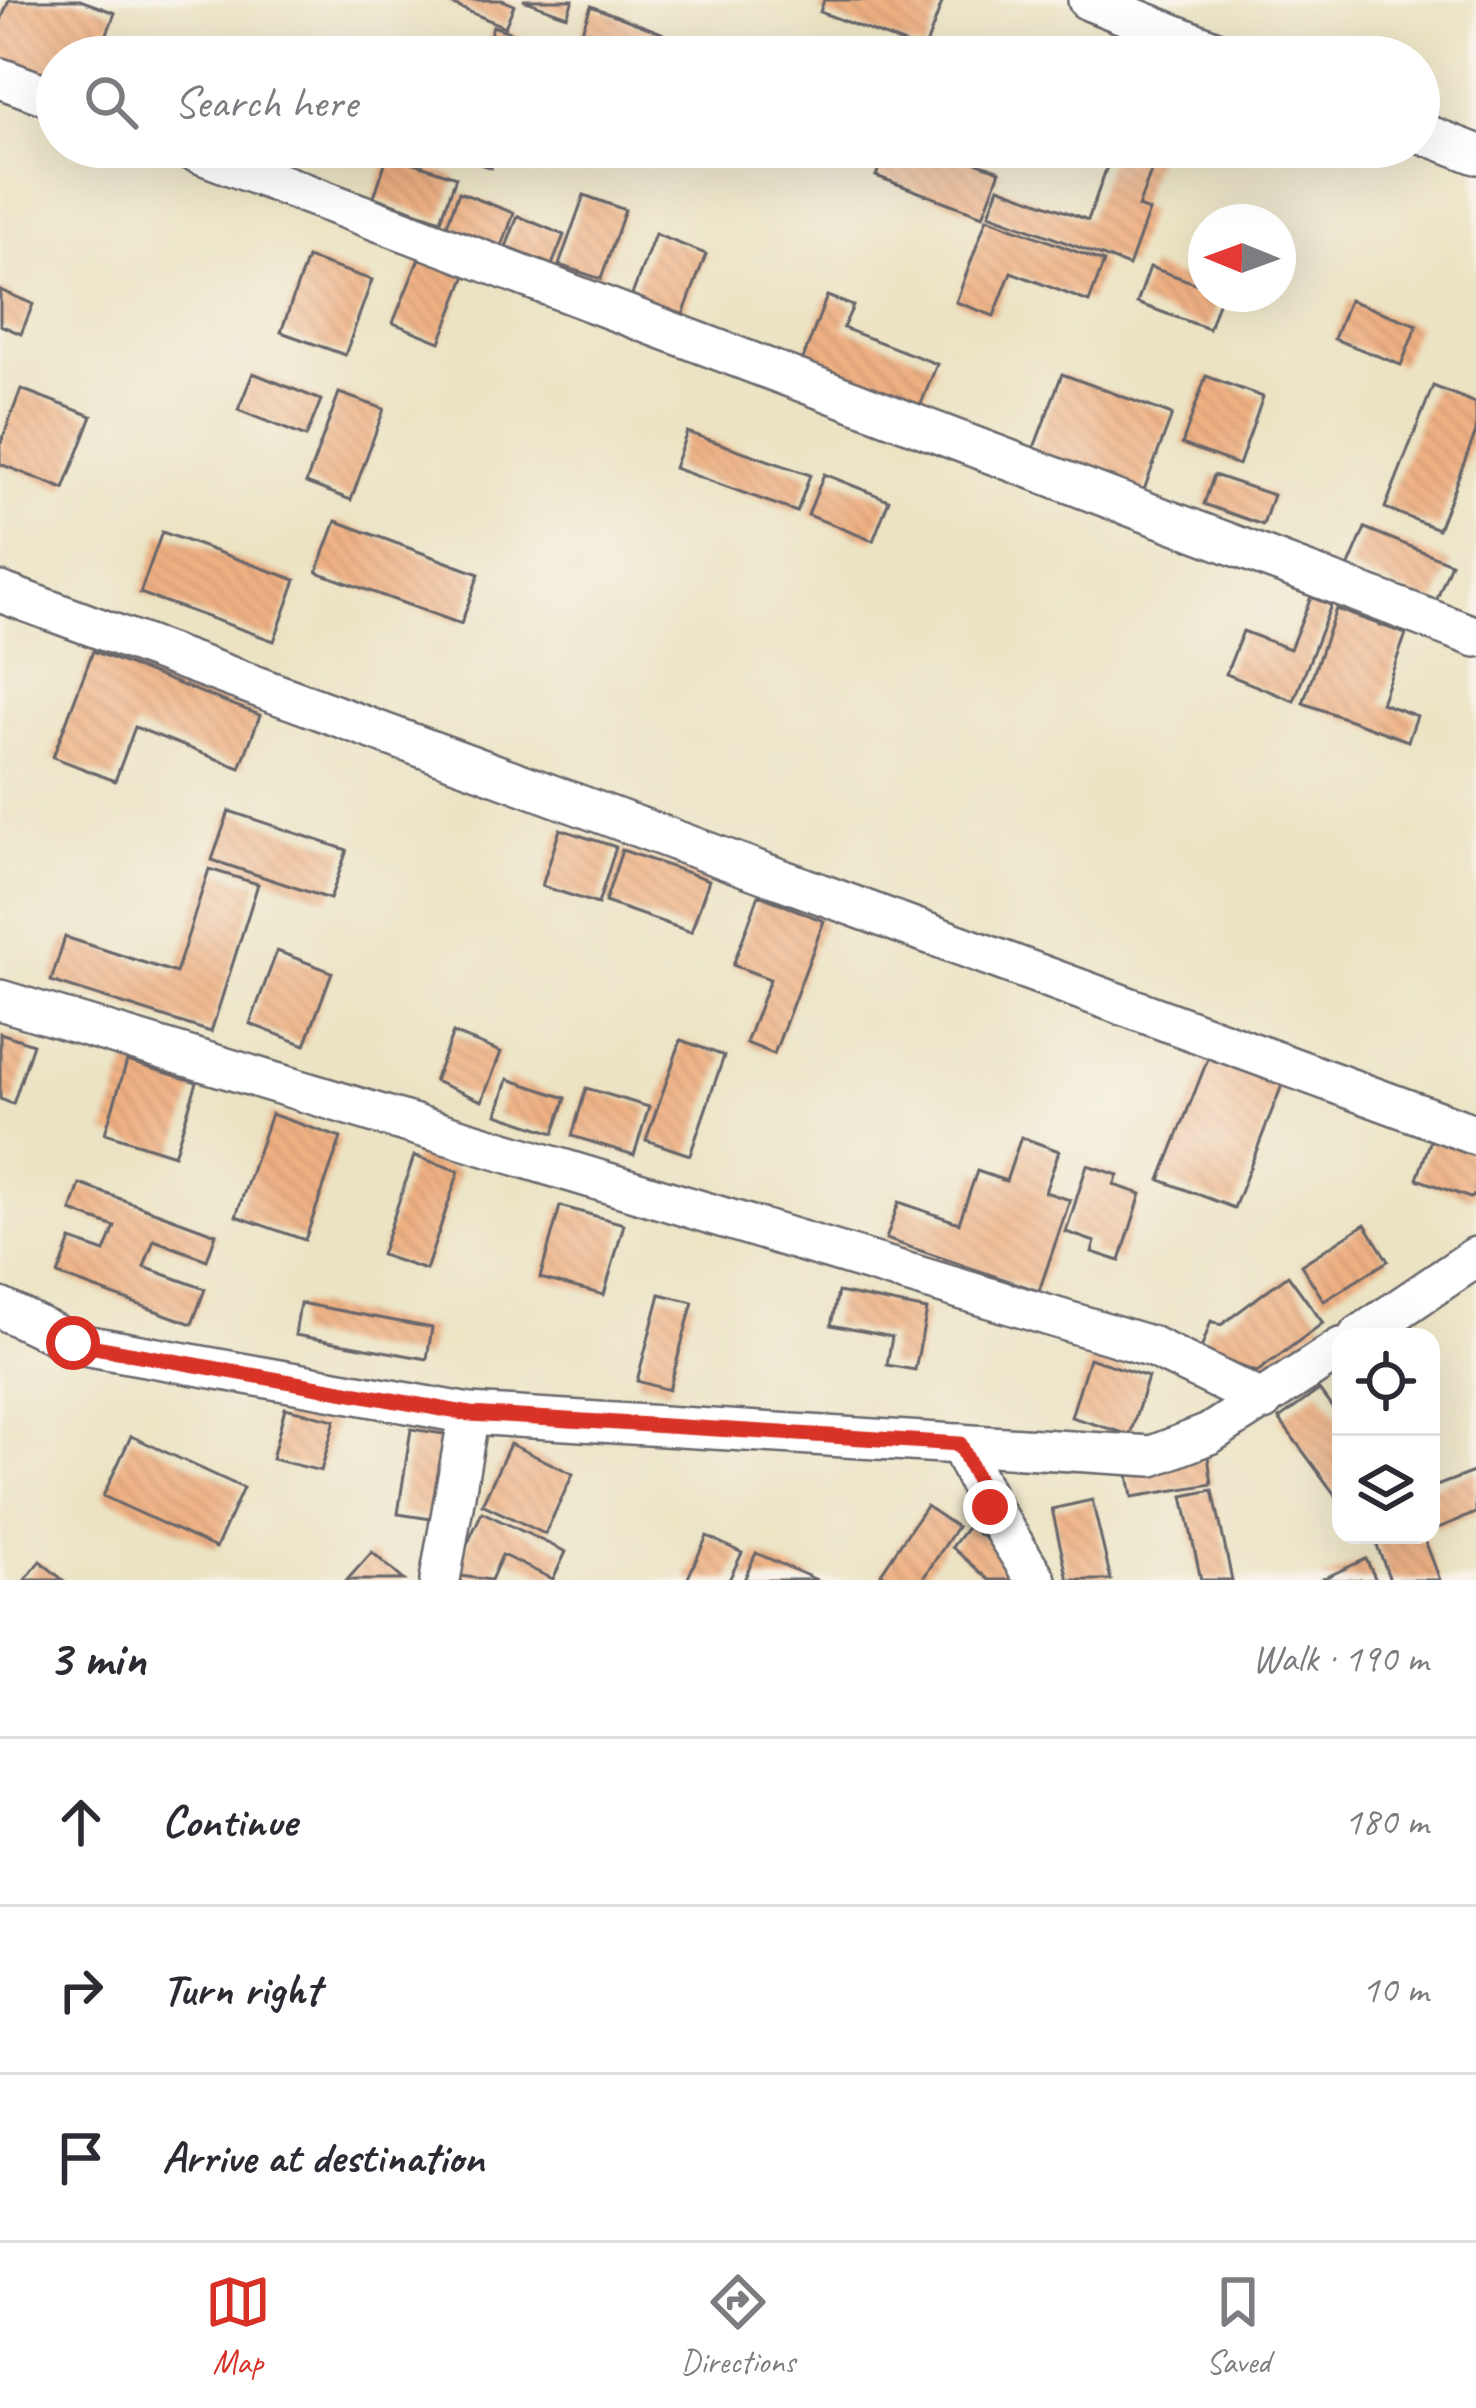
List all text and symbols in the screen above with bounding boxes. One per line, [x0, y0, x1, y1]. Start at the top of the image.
search box [36, 36, 1440, 168]
icon: search [78, 69, 144, 135]
text: Search here [174, 74, 357, 131]
north arrow [1188, 204, 1296, 312]
route start [46, 1316, 100, 1370]
map controls [1332, 1328, 1440, 1544]
button: locate [1332, 1328, 1440, 1436]
button: layers [1332, 1436, 1440, 1544]
route end [963, 1480, 1017, 1534]
text: 3 min [48, 1626, 146, 1690]
text: Walk · 190 m [1252, 1634, 1428, 1683]
icon: ahead [48, 1789, 114, 1855]
text: Continue [162, 1793, 296, 1850]
text: 180 m [1344, 1797, 1428, 1846]
icon: right [48, 1957, 114, 2023]
text: Turn right [162, 1961, 320, 2018]
text: 10 m [1362, 1965, 1428, 2014]
icon: arrive [48, 2125, 114, 2191]
text: Arrive at destination [162, 2129, 484, 2186]
tab: Map [205, 2269, 271, 2383]
tab: Directions [681, 2269, 795, 2383]
tab: Saved [1205, 2269, 1271, 2383]

